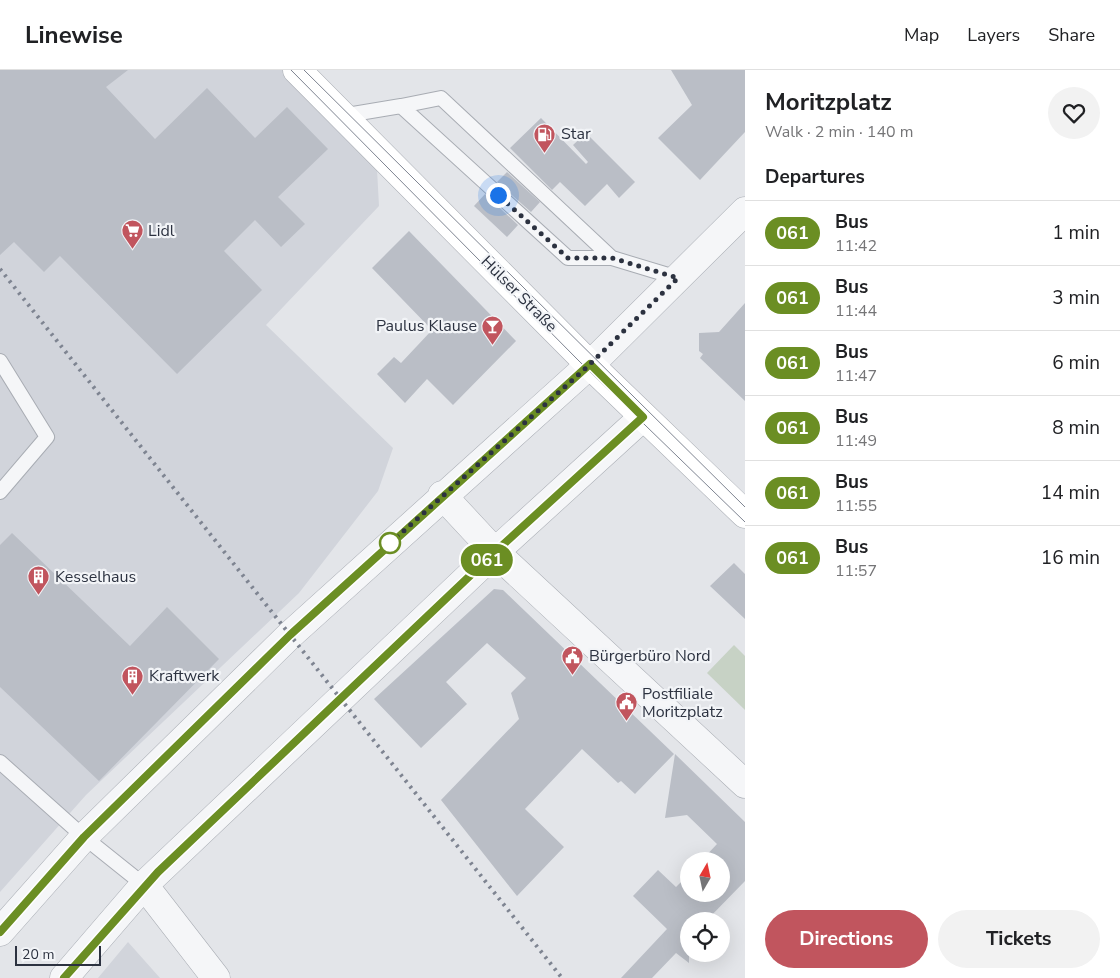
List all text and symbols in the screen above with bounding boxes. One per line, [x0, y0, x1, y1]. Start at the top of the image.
text: Linewise [25, 19, 123, 51]
text: Map [904, 23, 939, 47]
text: Layers [967, 23, 1020, 47]
text: Share [1048, 23, 1095, 47]
text: Moritzplatz [765, 86, 892, 118]
button: heart [1048, 87, 1100, 139]
text: Walk · 2 min · 140 m [765, 121, 913, 143]
fuel station icon: Star [533, 122, 557, 153]
place label: Star [561, 123, 591, 145]
text: Departures [765, 164, 865, 190]
your location [486, 183, 511, 208]
text: Bus [835, 209, 868, 235]
supermarket icon: Lidl [120, 219, 144, 250]
place label: Lidl [148, 220, 175, 242]
text: 1 min [1052, 220, 1100, 246]
text: 061 [776, 221, 809, 245]
text: 11:42 [835, 235, 877, 257]
street label: Hülser Straße [476, 251, 562, 337]
text: Bus [835, 274, 868, 300]
text: 3 min [1052, 285, 1100, 311]
text: 061 [776, 286, 809, 310]
text: 11:44 [835, 300, 877, 322]
bar icon: Paulus Klause [481, 314, 505, 345]
place label: Paulus Klause [376, 315, 477, 337]
text: Bus [835, 339, 868, 365]
text: 6 min [1052, 350, 1100, 376]
text: 061 [776, 351, 809, 375]
text: 11:47 [835, 365, 877, 387]
text: Bus [835, 404, 868, 430]
text: 8 min [1052, 415, 1100, 441]
text: 061 [776, 416, 809, 440]
text: 11:49 [835, 430, 877, 452]
text: Bus [835, 469, 868, 495]
text: 14 min [1041, 480, 1100, 506]
text: 061 [776, 481, 809, 505]
text: 11:55 [835, 495, 877, 517]
unlabelled marker [379, 532, 401, 554]
text: Bus [835, 534, 868, 560]
line badge: 061 [458, 544, 516, 576]
text: 16 min [1041, 545, 1100, 571]
text: 061 [776, 546, 809, 570]
text: 061 [471, 548, 503, 572]
text: 11:57 [835, 560, 877, 582]
building icon: Kesselhaus [27, 565, 51, 596]
place label: Kesselhaus [55, 566, 136, 588]
public building icon: Bürgerbüro Nord [561, 644, 585, 675]
place label: Bürgerbüro Nord [589, 645, 711, 667]
building icon: Kraftwerk [121, 664, 145, 695]
place label: Kraftwerk [149, 665, 220, 687]
place label: Postfiliale Moritzplatz [642, 683, 723, 723]
public building icon: Postfiliale Moritzplatz [614, 691, 638, 722]
north arrow [680, 852, 730, 902]
map controls [680, 852, 730, 962]
button: Directions [765, 910, 928, 968]
button: Tickets [938, 910, 1100, 968]
button: locate [680, 912, 730, 962]
scale bar [15, 943, 101, 966]
text: 20 m [22, 945, 54, 964]

